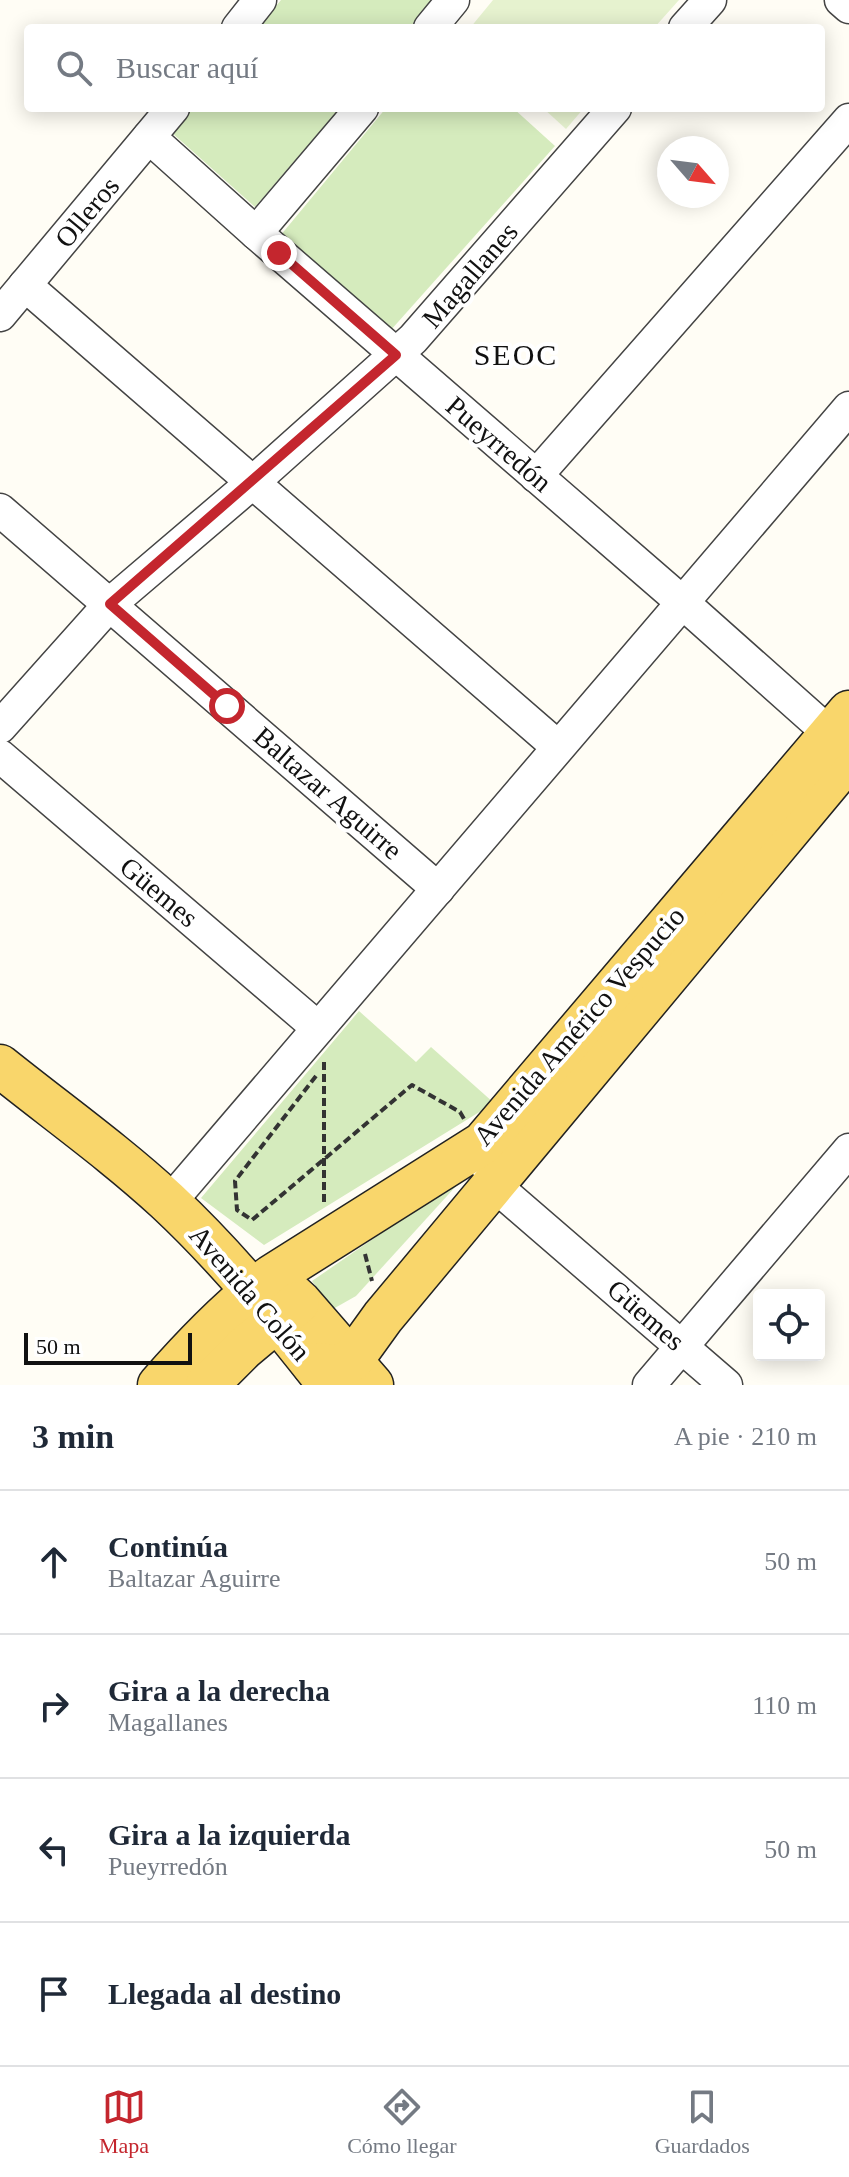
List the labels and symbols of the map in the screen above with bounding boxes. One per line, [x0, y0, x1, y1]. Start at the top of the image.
north arrow [657, 136, 729, 208]
street label: Olleros [49, 170, 125, 254]
street label: Magallanes [416, 216, 524, 334]
route end [261, 235, 297, 271]
district label: SEOC [474, 338, 558, 371]
street label: Pueyrredón [440, 390, 558, 498]
route start [209, 688, 245, 724]
street label: Baltazar Aguirre [248, 720, 408, 866]
street label: Güemes [114, 851, 204, 933]
street label: Avenida Américo Vespucio [467, 901, 691, 1151]
street label: Avenida Colón [183, 1219, 317, 1367]
street label: Güemes [601, 1273, 691, 1357]
scale bar [24, 1329, 192, 1365]

